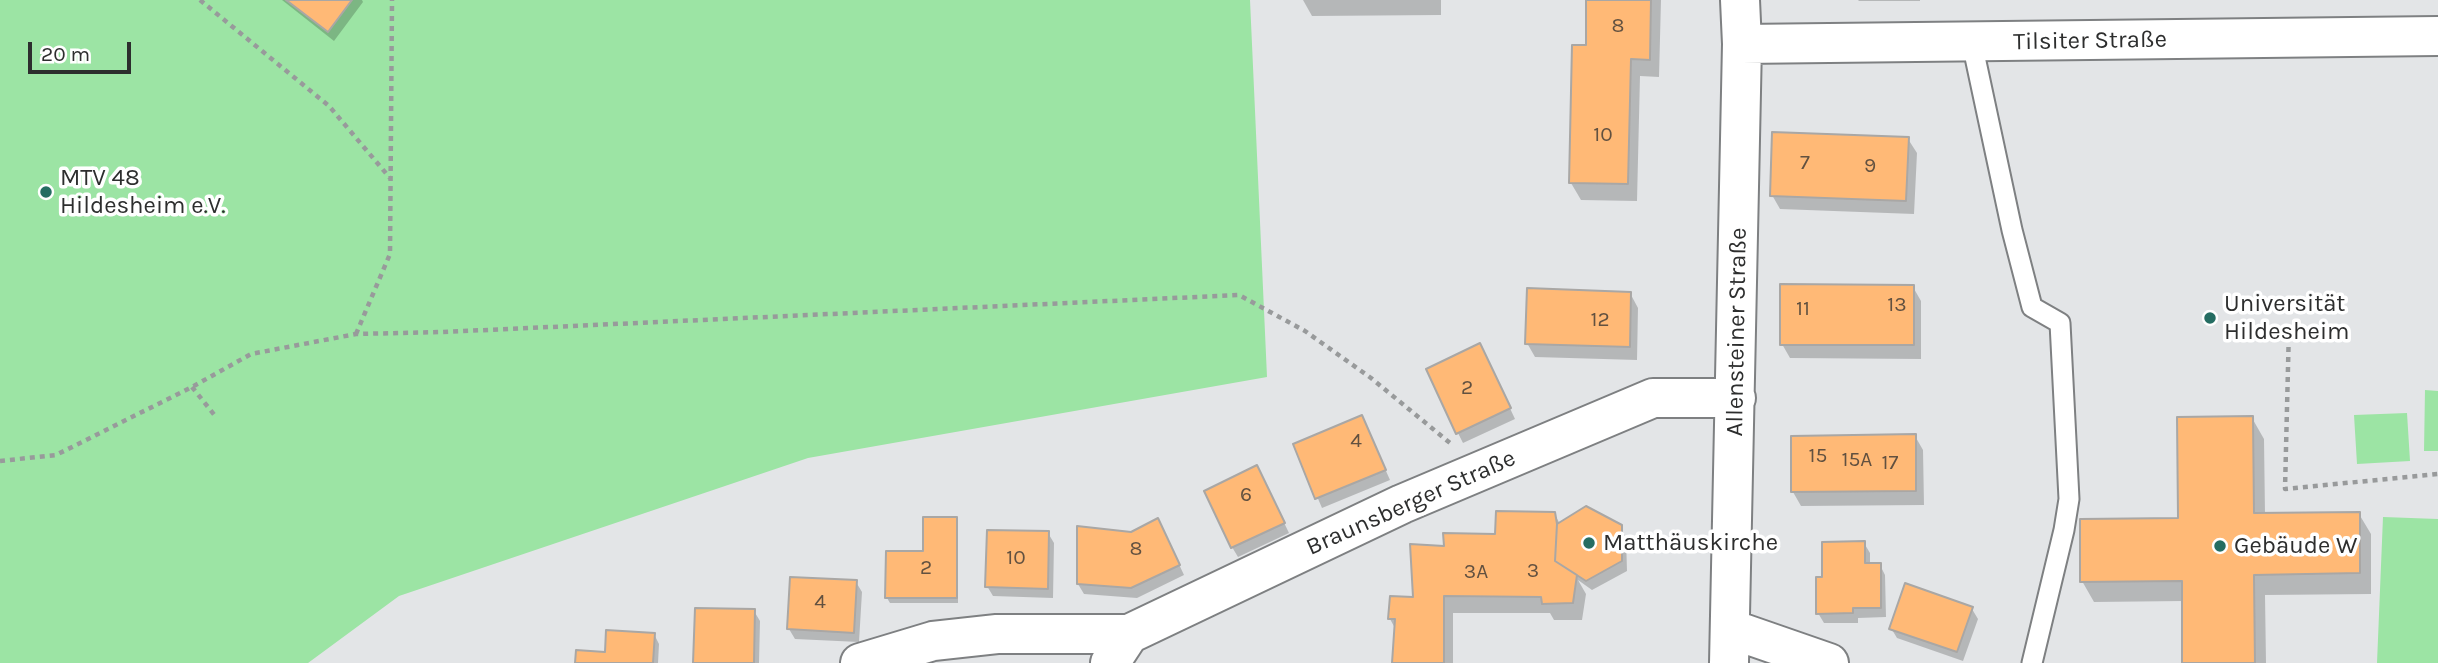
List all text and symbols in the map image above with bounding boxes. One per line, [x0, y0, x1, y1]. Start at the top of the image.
house number: 8 [1612, 13, 1624, 39]
street label: Tilsiter Straße [2013, 25, 2167, 57]
scale bar [32, 28, 135, 72]
text: 20 m [41, 42, 90, 66]
house number: 10 [1593, 122, 1613, 148]
house number: 7 [1800, 150, 1810, 176]
house number: 9 [1864, 153, 1876, 179]
place label: MTV 48 Hildesheim e.V. [60, 164, 226, 220]
marker: MTV 48 Hildesheim e.V. [38, 184, 54, 200]
street label: Allensteiner Straße [1721, 227, 1753, 437]
place label: Universität Hildesheim [2224, 290, 2349, 346]
house number: 13 [1887, 292, 1907, 318]
house number: 11 [1796, 296, 1810, 322]
house number: 12 [1590, 307, 1610, 333]
marker: Universität Hildesheim [2202, 310, 2218, 326]
house number: 2 [1461, 375, 1473, 401]
house number: 4 [1350, 428, 1362, 454]
house number: 15 [1809, 443, 1827, 469]
street label: Braunsberger Straße [1302, 444, 1520, 562]
house number: 15A [1842, 447, 1872, 473]
house number: 17 [1882, 450, 1898, 476]
house number: 6 [1240, 482, 1252, 508]
place label: Matthäuskirche [1603, 529, 1778, 557]
place label: Gebäude W [2234, 532, 2357, 560]
marker: Matthäuskirche [1581, 535, 1597, 551]
house number: 8 [1130, 536, 1142, 562]
marker: Gebäude W [2212, 538, 2228, 554]
house number: 10 [1006, 545, 1026, 571]
house number: 2 [920, 555, 932, 581]
house number: 3 [1527, 558, 1539, 584]
house number: 3A [1464, 559, 1488, 585]
house number: 4 [814, 589, 826, 615]

